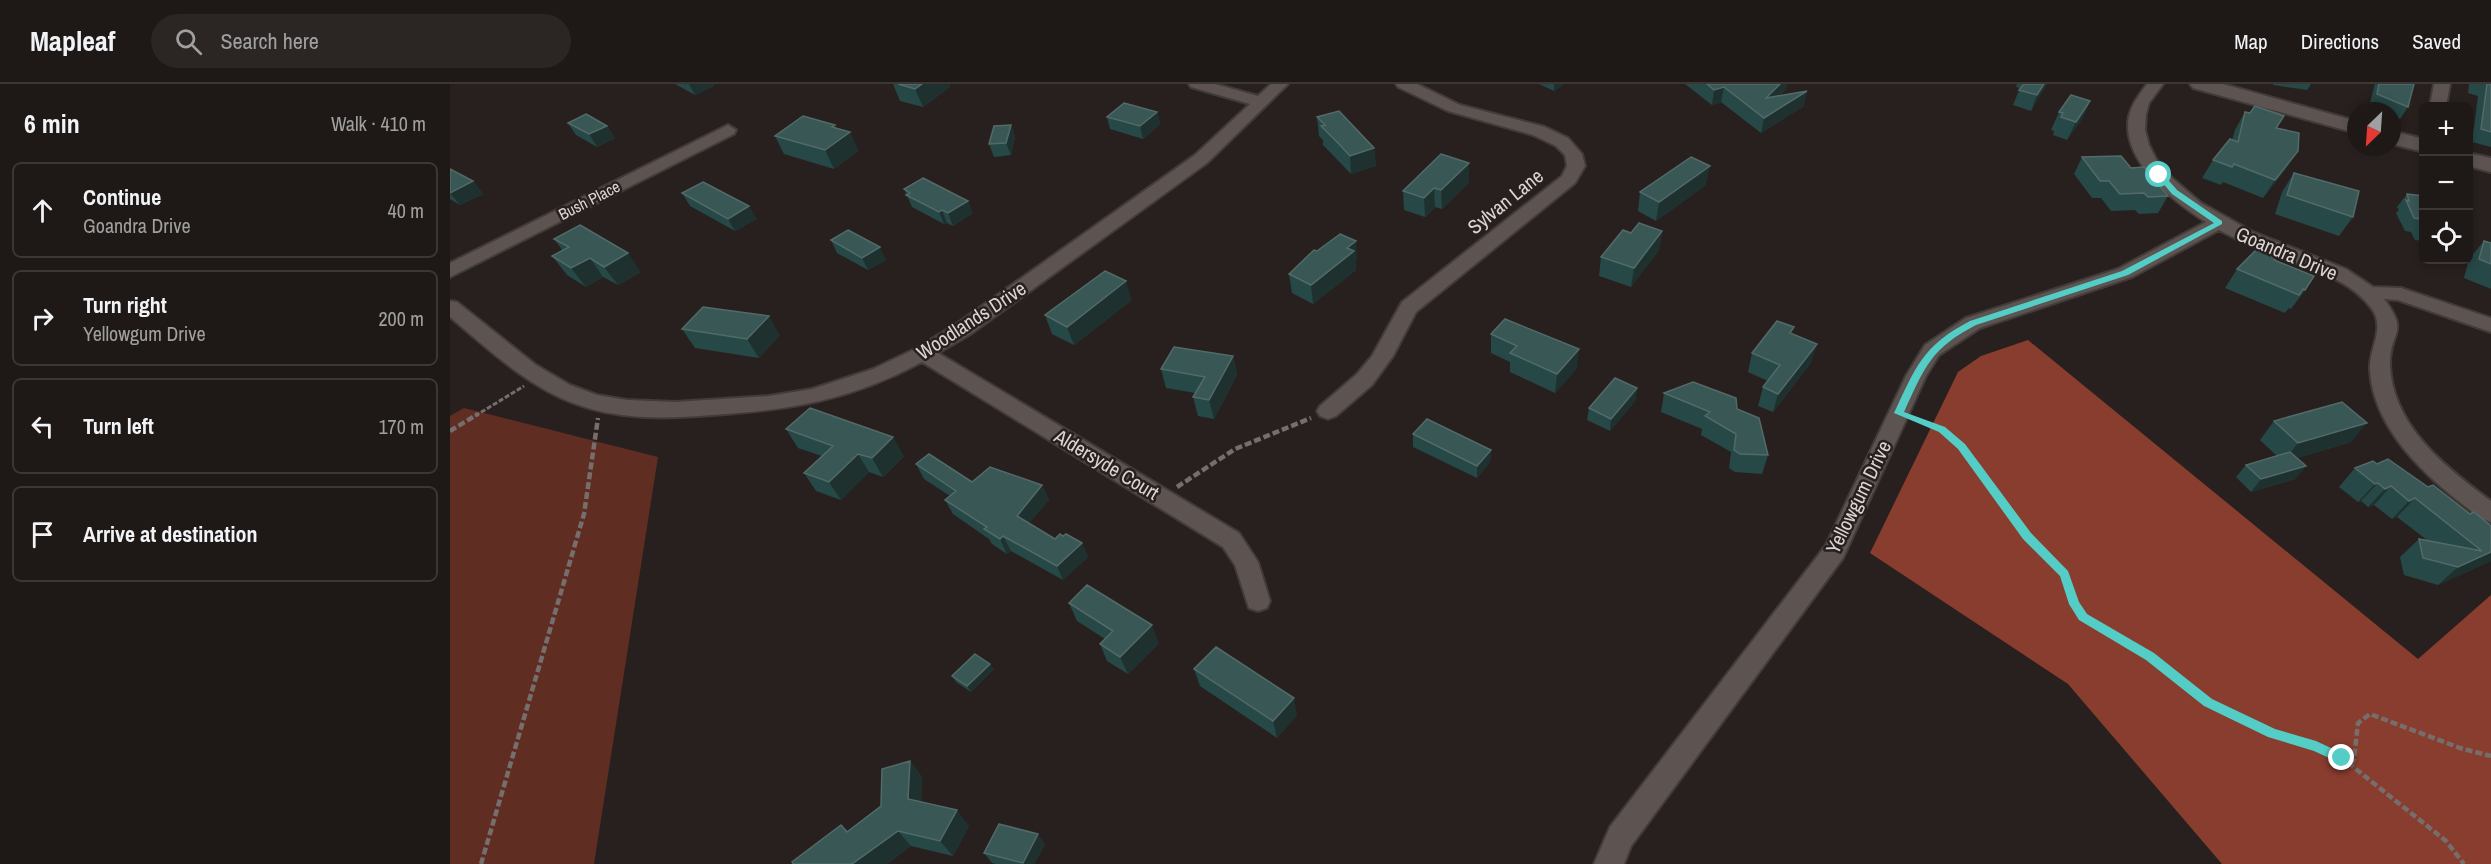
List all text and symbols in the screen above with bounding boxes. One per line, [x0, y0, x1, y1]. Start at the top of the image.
search box [151, 14, 571, 68]
text: Mapleaf [30, 22, 115, 60]
icon: search [172, 25, 205, 58]
text: Search here [220, 26, 319, 56]
text: Map [2234, 27, 2268, 56]
text: Directions [2301, 27, 2379, 56]
text: Saved [2412, 27, 2461, 56]
north arrow [2347, 102, 2401, 156]
map controls [2419, 102, 2473, 264]
button: + [2419, 102, 2473, 156]
text: 6 min [24, 106, 80, 141]
text: Walk · 410 m [331, 110, 426, 137]
button: − [2419, 156, 2473, 210]
route start [2145, 161, 2171, 187]
street label: Sylvan Lane [1461, 162, 1549, 240]
street label: Bush Place [554, 175, 624, 225]
text: Continue [83, 182, 161, 212]
icon: ahead [26, 194, 59, 227]
text: 40 m [388, 197, 424, 224]
button: locate [2419, 210, 2473, 264]
text: Goandra Drive [83, 212, 191, 239]
street label: Goandra Drive [2232, 220, 2342, 286]
street label: Woodlands Drive [911, 275, 1031, 365]
text: Turn right [83, 290, 167, 320]
icon: right [26, 302, 59, 335]
text: 200 m [378, 305, 424, 332]
text: Yellowgum Drive [83, 320, 206, 347]
icon: left [26, 410, 59, 443]
text: Turn left [83, 411, 154, 441]
text: 170 m [378, 413, 424, 440]
street label: Aldersyde Court [1049, 422, 1165, 506]
street label: Yellowgum Drive [1819, 436, 1897, 558]
icon: arrive [26, 518, 59, 551]
text: Arrive at destination [83, 519, 257, 549]
route end [2328, 744, 2354, 770]

